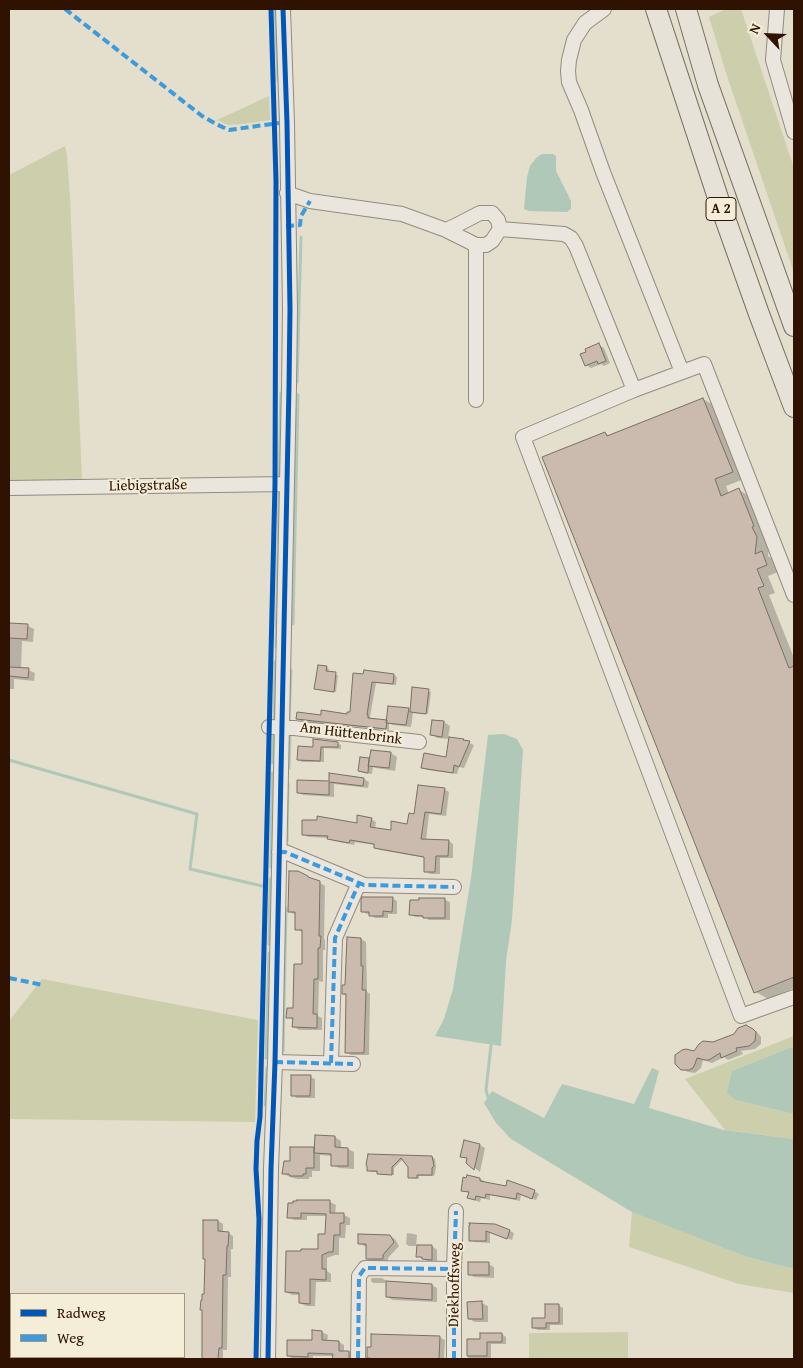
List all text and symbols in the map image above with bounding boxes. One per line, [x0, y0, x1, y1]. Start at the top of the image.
north arrow [743, 10, 793, 60]
text: N [743, 20, 765, 37]
road number: A 2 [706, 198, 736, 220]
street label: Liebigstraße [109, 476, 187, 496]
street label: Am Hüttenbrink [299, 719, 403, 749]
street label: Diekhoffsweg [445, 1243, 465, 1327]
legend [10, 1293, 185, 1358]
text: Radweg [57, 1302, 106, 1323]
text: Weg [57, 1327, 84, 1348]

